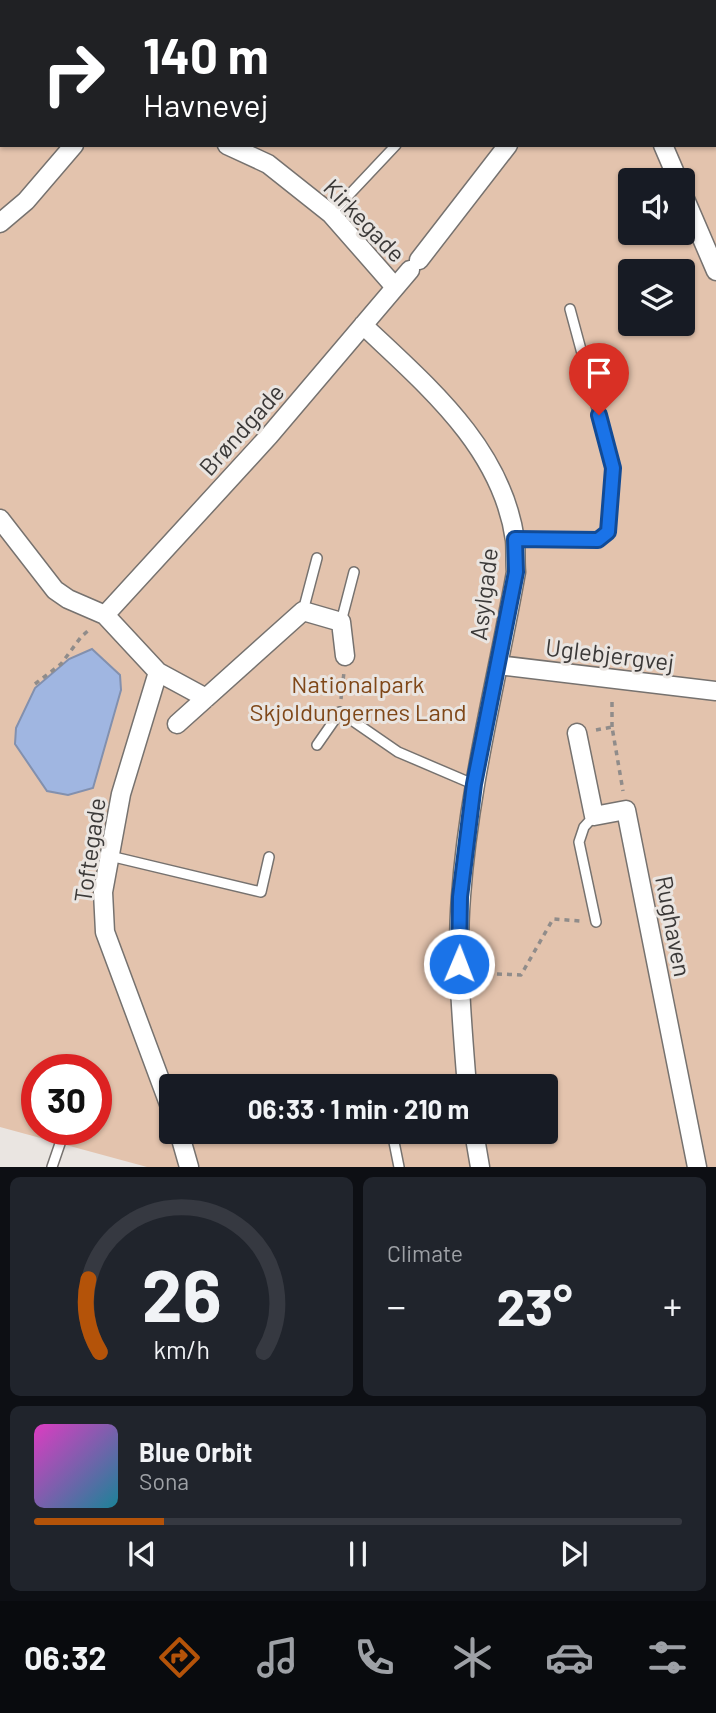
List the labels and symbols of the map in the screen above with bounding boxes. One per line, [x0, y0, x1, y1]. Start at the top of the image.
street label: Kirkegade [318, 172, 412, 268]
pin [569, 343, 629, 415]
street label: Brøndgade [192, 377, 290, 481]
street label: Asylgade [463, 546, 503, 642]
street label: Uglebjergvej [544, 632, 676, 676]
park label: Nationalpark Skjoldungernes Land [249, 669, 467, 726]
street label: Toftegade [67, 796, 111, 904]
street label: Rughaven [650, 873, 698, 979]
position arrow [422, 927, 496, 1001]
speed limit sign: 30 [21, 1054, 112, 1145]

